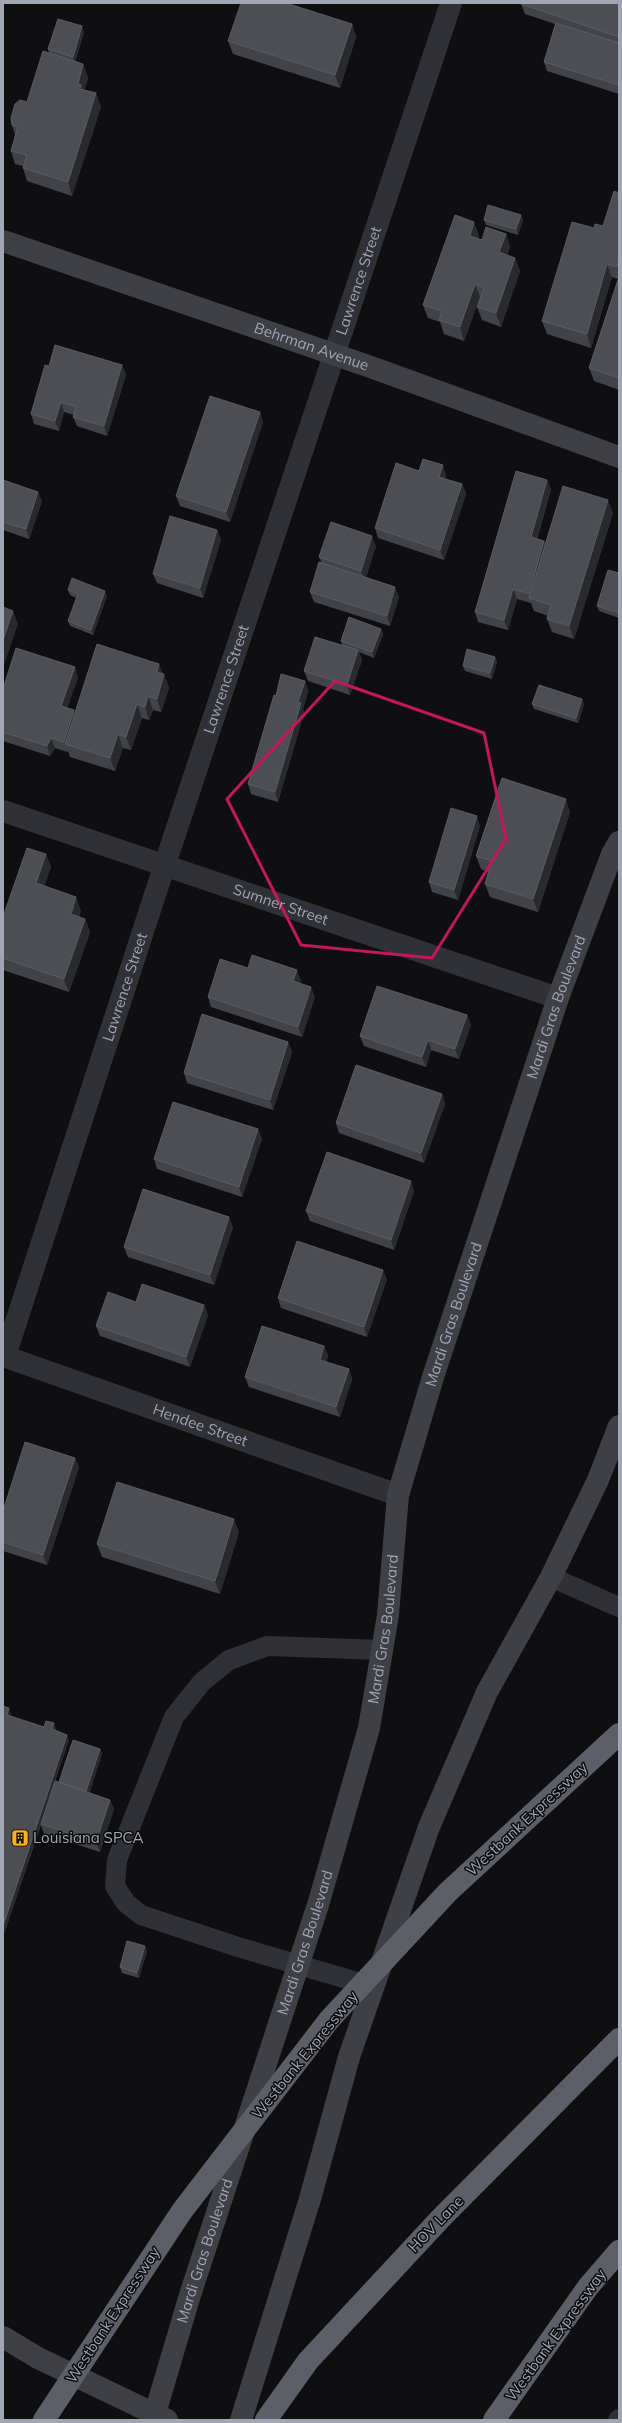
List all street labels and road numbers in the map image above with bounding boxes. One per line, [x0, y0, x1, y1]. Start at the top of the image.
street label: Lawrence Street [331, 224, 385, 337]
street label: Behrman Avenue [252, 318, 371, 375]
street label: Lawrence Street [199, 622, 253, 736]
street label: Sumner Street [231, 879, 331, 929]
street label: Lawrence Street [98, 930, 151, 1044]
street label: Mardi Gras Boulevard [522, 932, 590, 1081]
street label: Mardi Gras Boulevard [421, 1240, 486, 1389]
street label: Hendee Street [150, 1399, 250, 1450]
street label: Mardi Gras Boulevard [363, 1554, 402, 1705]
street label: Westbank Expressway [462, 1757, 591, 1880]
street label: Mardi Gras Boulevard [273, 1868, 336, 2017]
street label: Westbank Expressway [247, 1987, 362, 2122]
street label: Mardi Gras Boulevard [172, 2176, 237, 2325]
street label: HOV Lane [404, 2191, 467, 2256]
street label: Westbank Expressway [61, 2243, 164, 2387]
street label: Westbank Expressway [501, 2265, 610, 2405]

